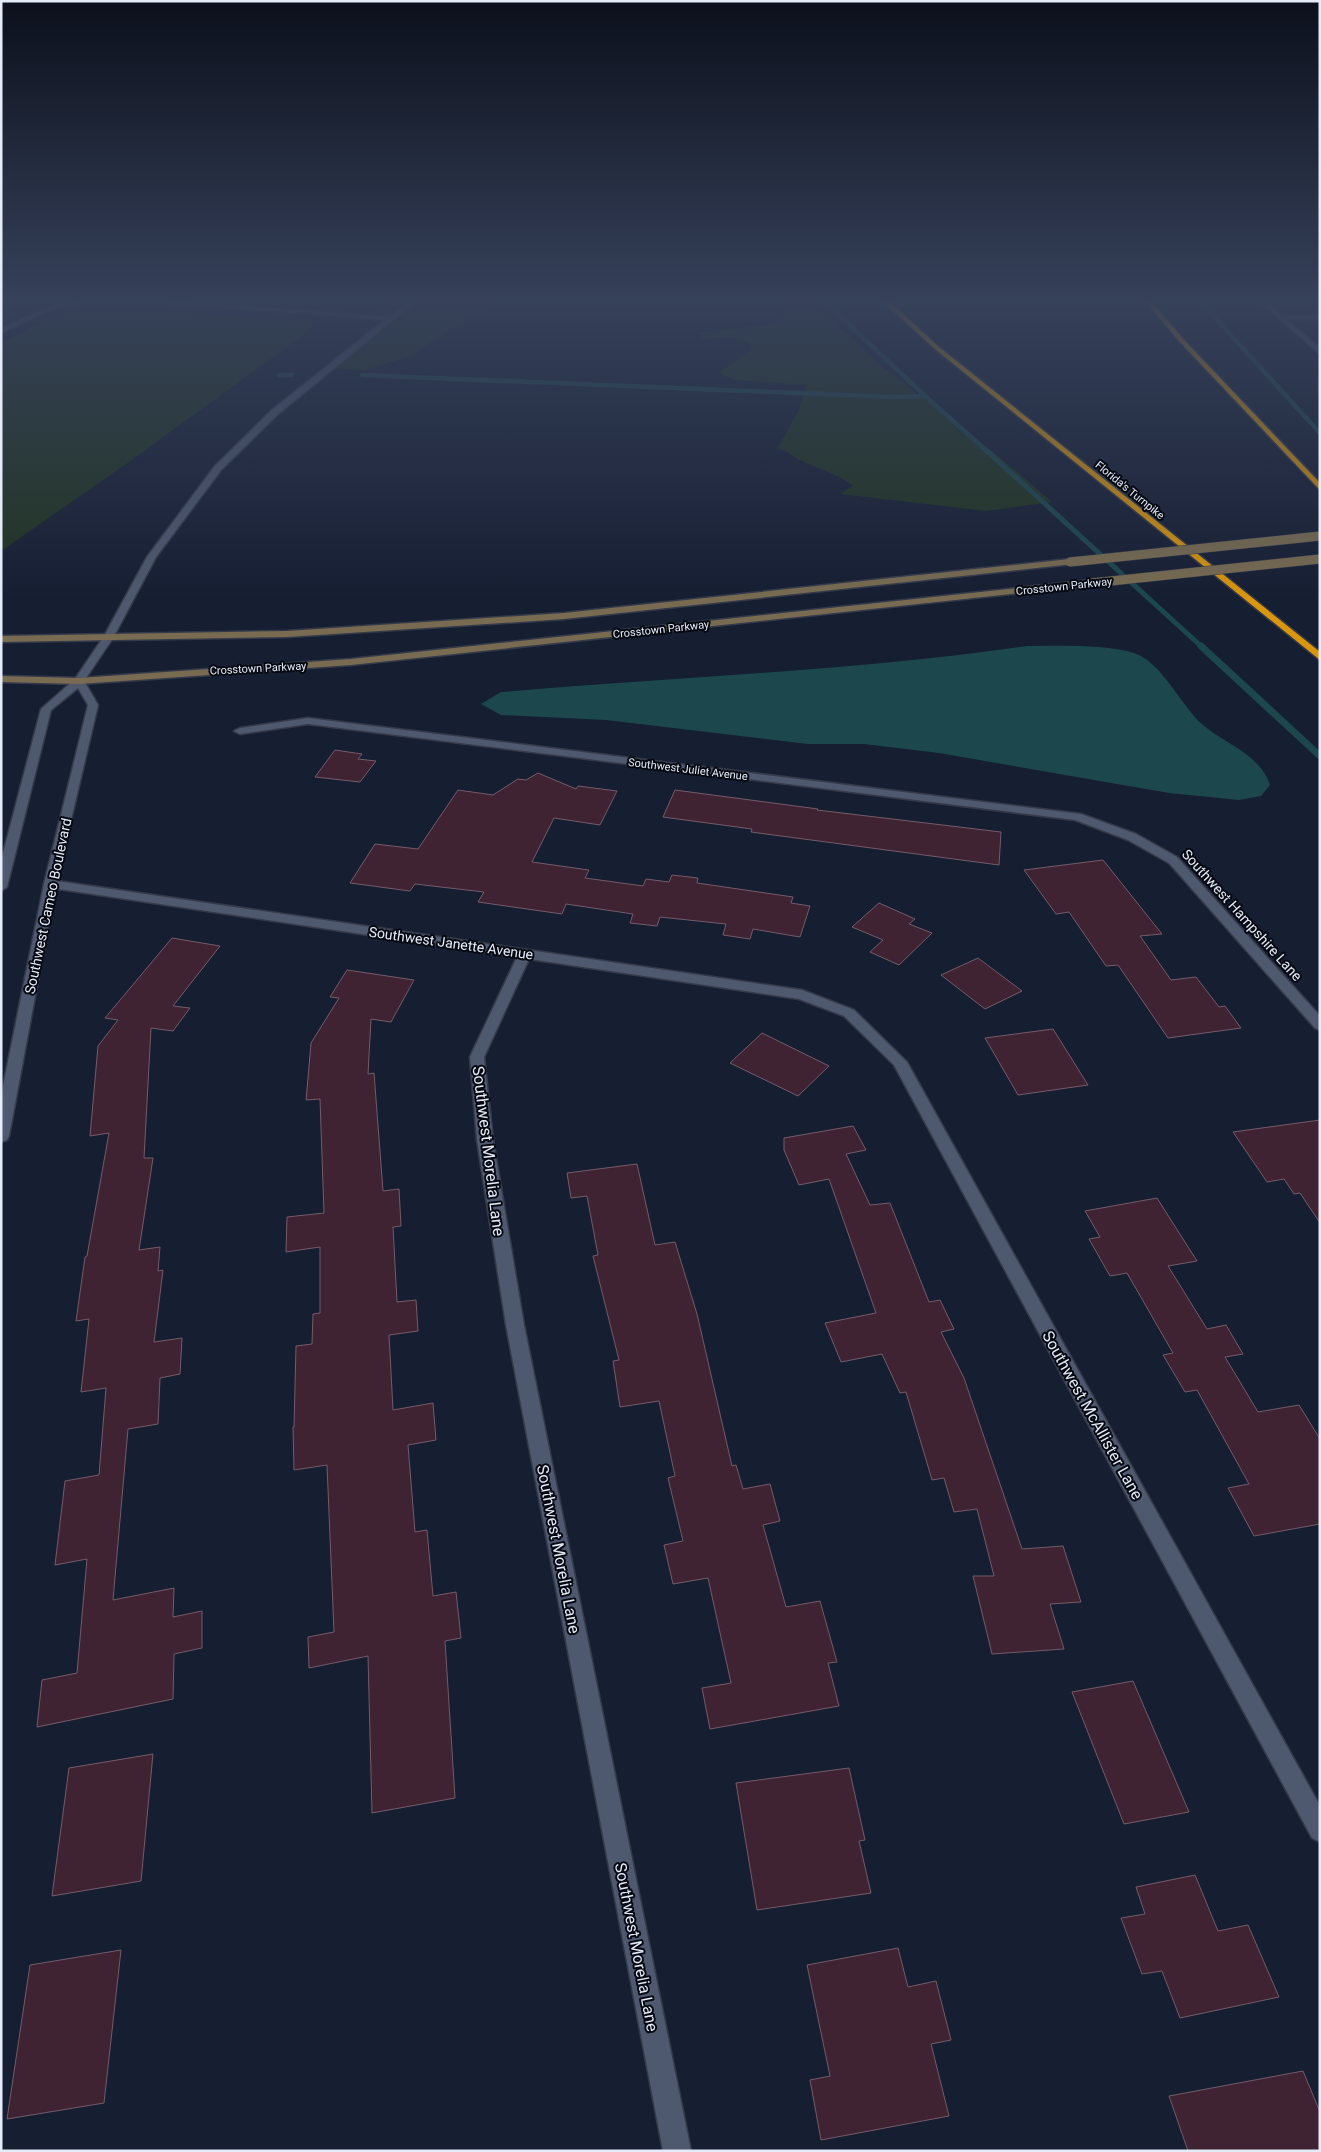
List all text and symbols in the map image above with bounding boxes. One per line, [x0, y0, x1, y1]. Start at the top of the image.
street label: Florida's Turnpike [1093, 459, 1167, 522]
street label: Crosstown Parkway [1015, 575, 1114, 598]
street label: Crosstown Parkway [612, 618, 711, 641]
street label: Crosstown Parkway [209, 659, 307, 678]
street label: Southwest Juliet Avenue [627, 756, 749, 783]
street label: Southwest Cameo Boulevard [22, 817, 74, 995]
street label: Southwest Hampshire Lane [1179, 846, 1305, 984]
street label: Southwest Janette Avenue [368, 924, 534, 962]
street label: Southwest Morelia Lane [469, 1065, 508, 1237]
street label: Southwest McAllister Lane [1038, 1328, 1147, 1503]
street label: Southwest Morelia Lane [533, 1463, 584, 1635]
street label: Southwest Morelia Lane [611, 1861, 662, 2033]

